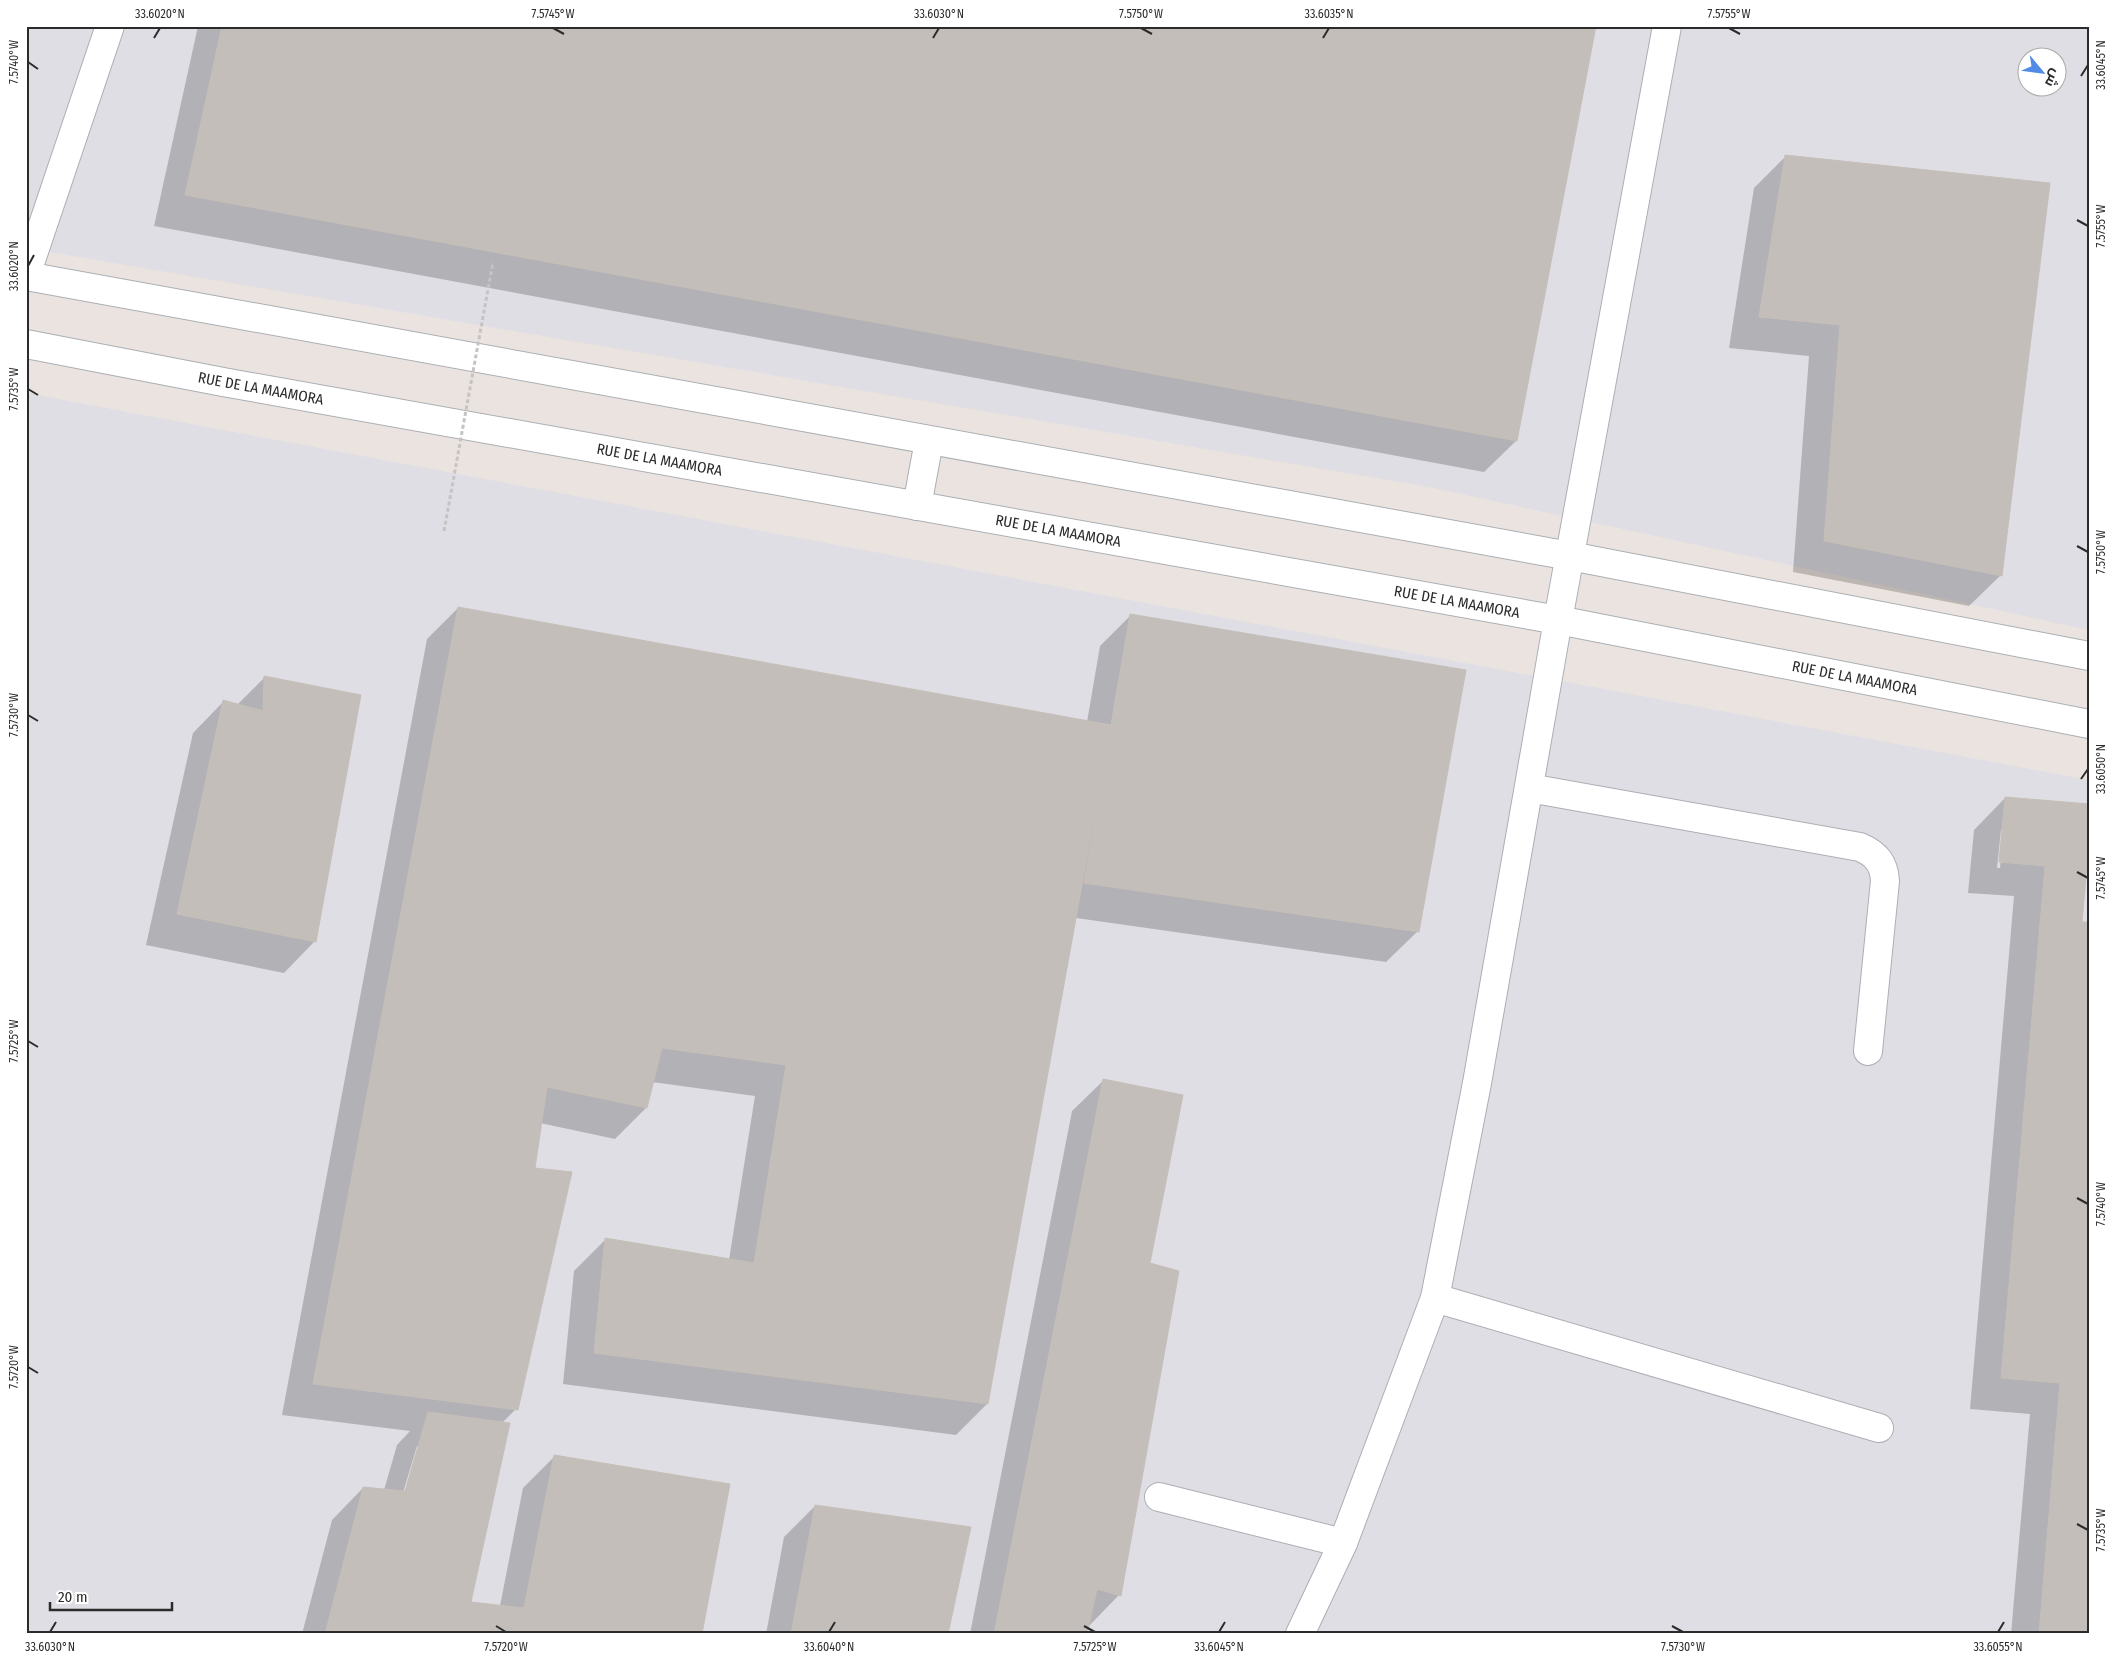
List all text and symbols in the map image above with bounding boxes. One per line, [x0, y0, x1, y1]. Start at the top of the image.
text: 33.6020°N [135, 7, 185, 21]
text: 7.5745°W [532, 7, 574, 21]
text: 33.6030°N [914, 7, 964, 21]
text: 7.5750°W [1119, 7, 1163, 21]
text: 33.6035°N [1304, 7, 1354, 21]
text: 7.5755°W [1708, 7, 1750, 21]
text: 7.5740°W [7, 40, 21, 84]
text: 33.6045°N [2094, 40, 2108, 90]
north arrow [2018, 48, 2068, 98]
text: ش [2041, 66, 2065, 90]
text: 7.5755°W [2094, 205, 2108, 247]
text: 33.6020°N [7, 241, 21, 291]
text: 7.5735°W [7, 368, 21, 410]
street label: RUE DE LA MAAMORA [196, 368, 325, 409]
street label: RUE DE LA MAAMORA [595, 440, 724, 480]
street label: RUE DE LA MAAMORA [994, 511, 1123, 551]
text: 7.5750°W [2094, 530, 2108, 574]
street label: RUE DE LA MAAMORA [1393, 582, 1521, 622]
street label: RUE DE LA MAAMORA [1790, 657, 1919, 699]
text: 7.5730°W [7, 693, 21, 737]
text: 33.6050°N [2094, 744, 2108, 794]
text: 7.5745°W [2094, 857, 2108, 899]
text: 7.5725°W [7, 1020, 21, 1062]
text: 7.5740°W [2094, 1182, 2108, 1226]
text: 7.5720°W [7, 1345, 21, 1389]
text: 7.5735°W [2094, 1509, 2108, 1551]
scale bar [50, 1580, 172, 1612]
text: 20 m [58, 1588, 88, 1606]
text: 33.6030°N [25, 1640, 75, 1654]
text: 7.5720°W [484, 1640, 528, 1654]
text: 33.6040°N [804, 1640, 854, 1654]
text: 7.5725°W [1074, 1640, 1116, 1654]
text: 33.6045°N [1194, 1640, 1244, 1654]
text: 7.5730°W [1661, 1640, 1705, 1654]
text: 33.6055°N [1973, 1640, 2023, 1654]

